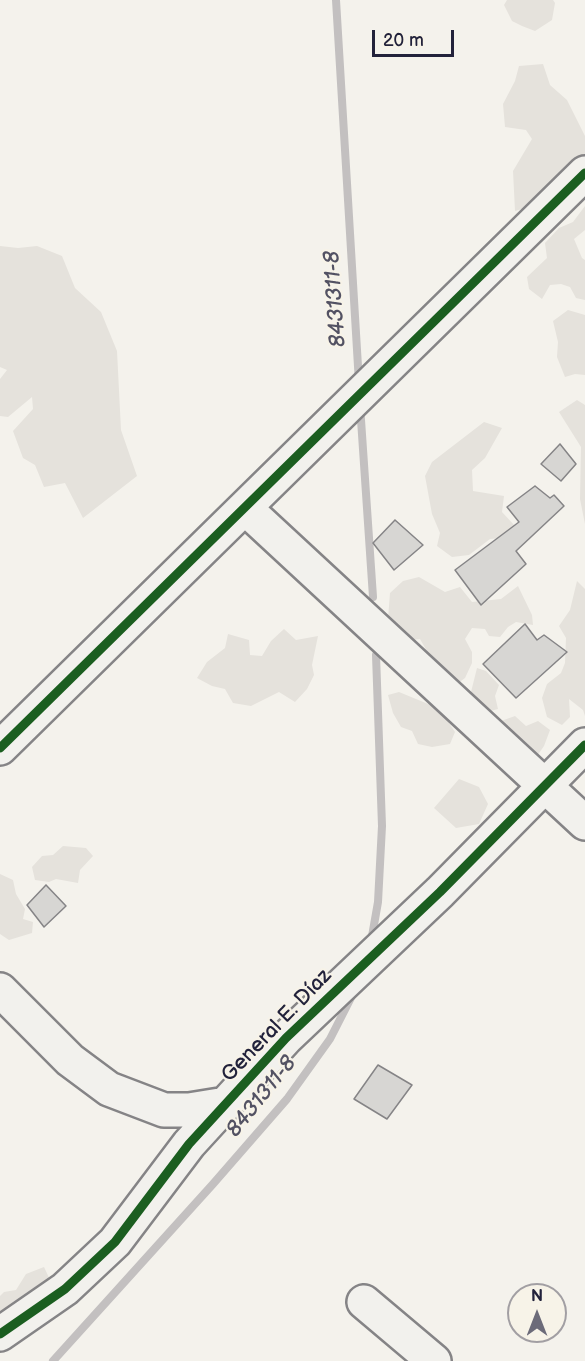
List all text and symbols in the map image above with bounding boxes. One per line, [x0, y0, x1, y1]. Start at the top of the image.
scale bar [375, 18, 458, 56]
text: 20 m [383, 30, 424, 51]
water label: 8431311-8 [319, 250, 353, 348]
street label: General E. Díaz [217, 964, 337, 1088]
water label: 8431311-8 [221, 1051, 303, 1143]
north arrow [507, 1283, 567, 1343]
text: N [531, 1287, 543, 1306]

